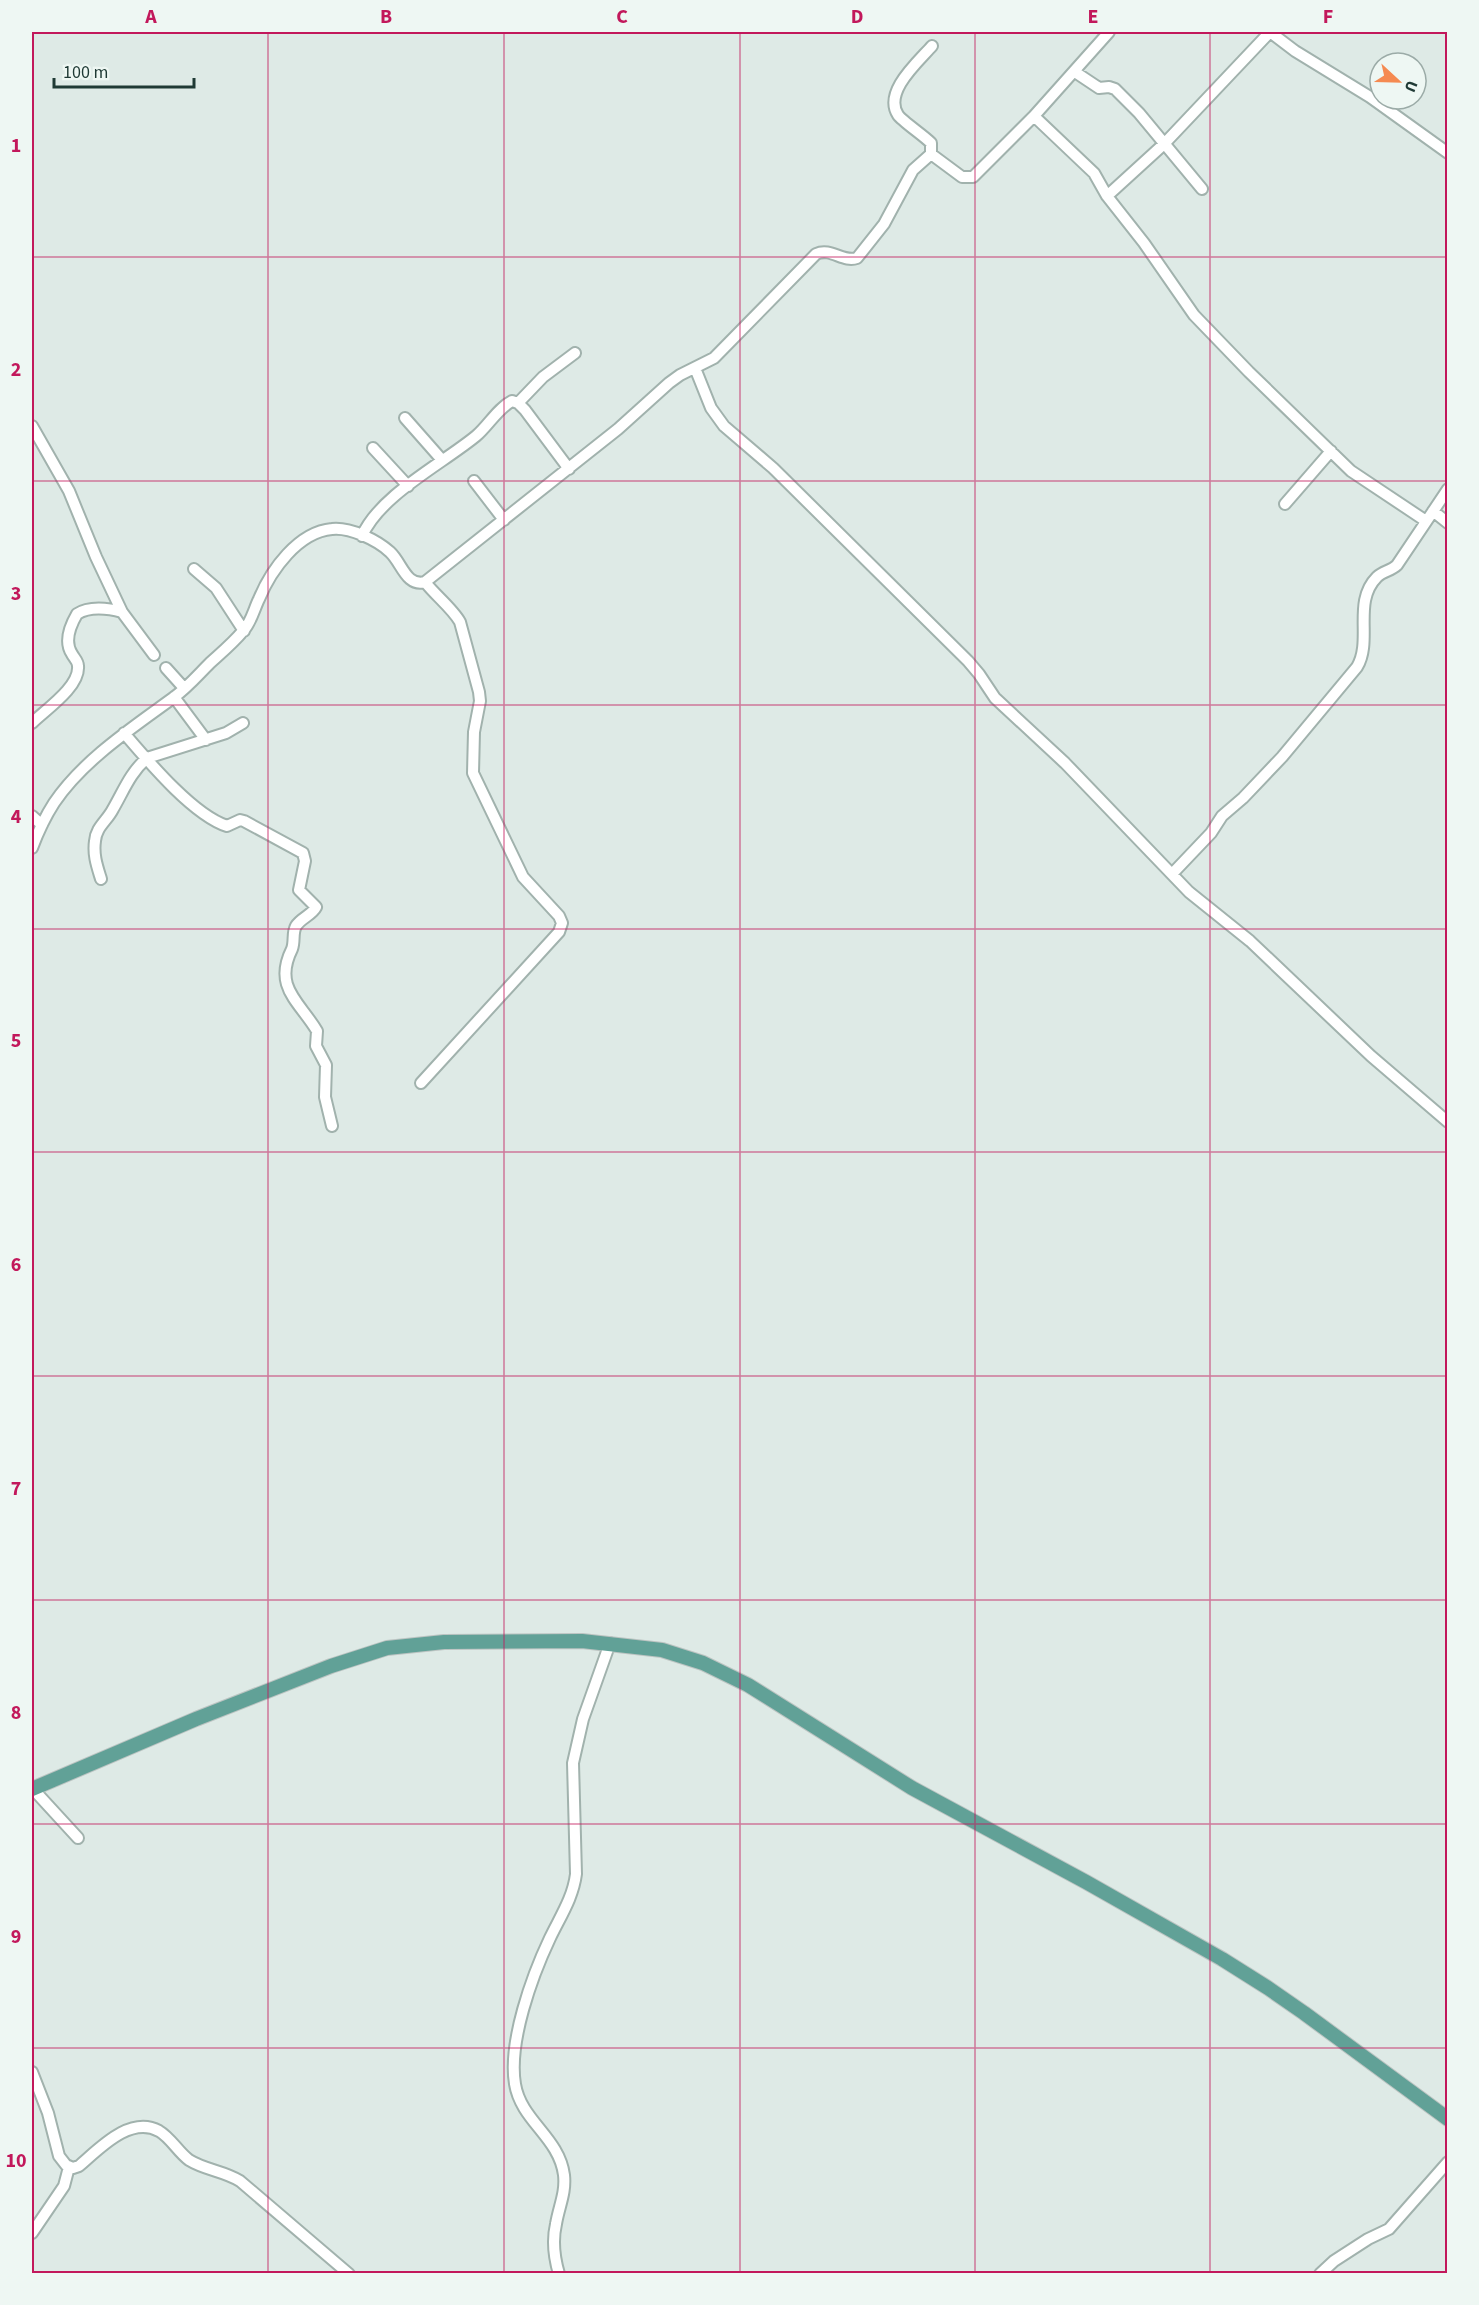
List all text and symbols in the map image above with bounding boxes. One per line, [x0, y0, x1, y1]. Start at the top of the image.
text: A [144, 3, 157, 31]
text: B [380, 3, 392, 31]
text: C [616, 3, 628, 31]
text: D [851, 3, 863, 31]
text: E [1088, 3, 1098, 31]
text: F [1323, 3, 1333, 31]
scale bar [54, 51, 194, 89]
north arrow [1368, 51, 1428, 111]
text: 100 m [63, 60, 108, 85]
text: U [1399, 77, 1423, 95]
text: 1 [11, 132, 21, 160]
text: 2 [11, 356, 21, 384]
text: 3 [11, 580, 21, 608]
text: 4 [11, 803, 22, 831]
text: 5 [11, 1027, 21, 1055]
text: 6 [11, 1251, 21, 1279]
text: 7 [11, 1475, 21, 1503]
text: 8 [11, 1699, 21, 1727]
text: 9 [11, 1923, 21, 1951]
text: 10 [5, 2147, 27, 2175]

